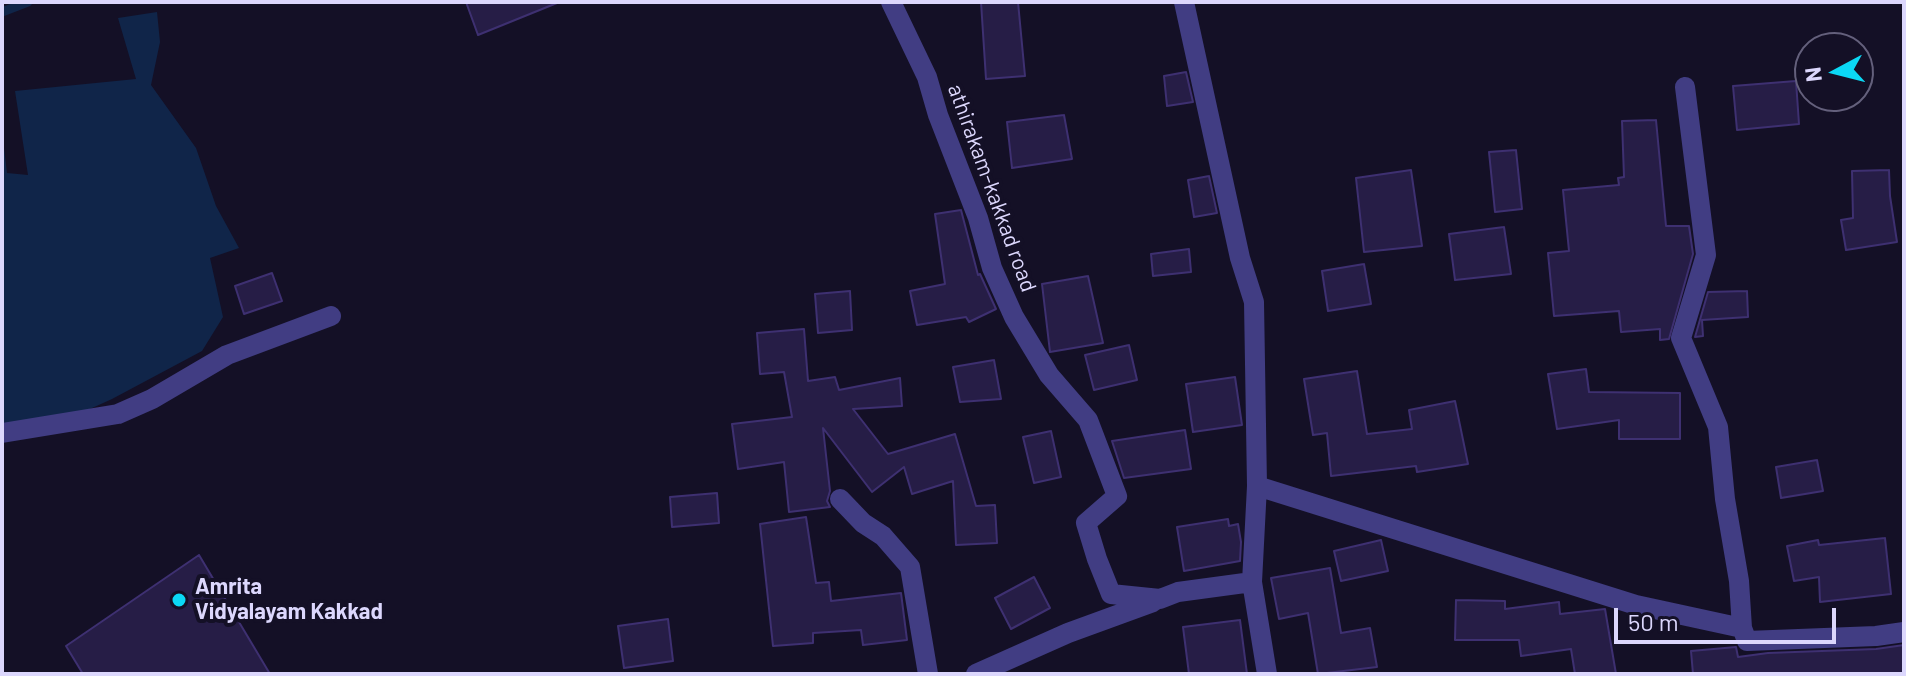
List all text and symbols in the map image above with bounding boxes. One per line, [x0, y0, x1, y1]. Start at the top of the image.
north arrow [1794, 32, 1874, 112]
text: N [1798, 66, 1826, 84]
street label: athirakam-kakkad road [942, 80, 1042, 296]
place label: Amrita Vidyalayam Kakkad [195, 574, 383, 626]
marker: Amrita Vidyalayam Kakkad [170, 591, 188, 609]
scale bar [1618, 592, 1840, 642]
text: 50 m [1628, 607, 1679, 636]

